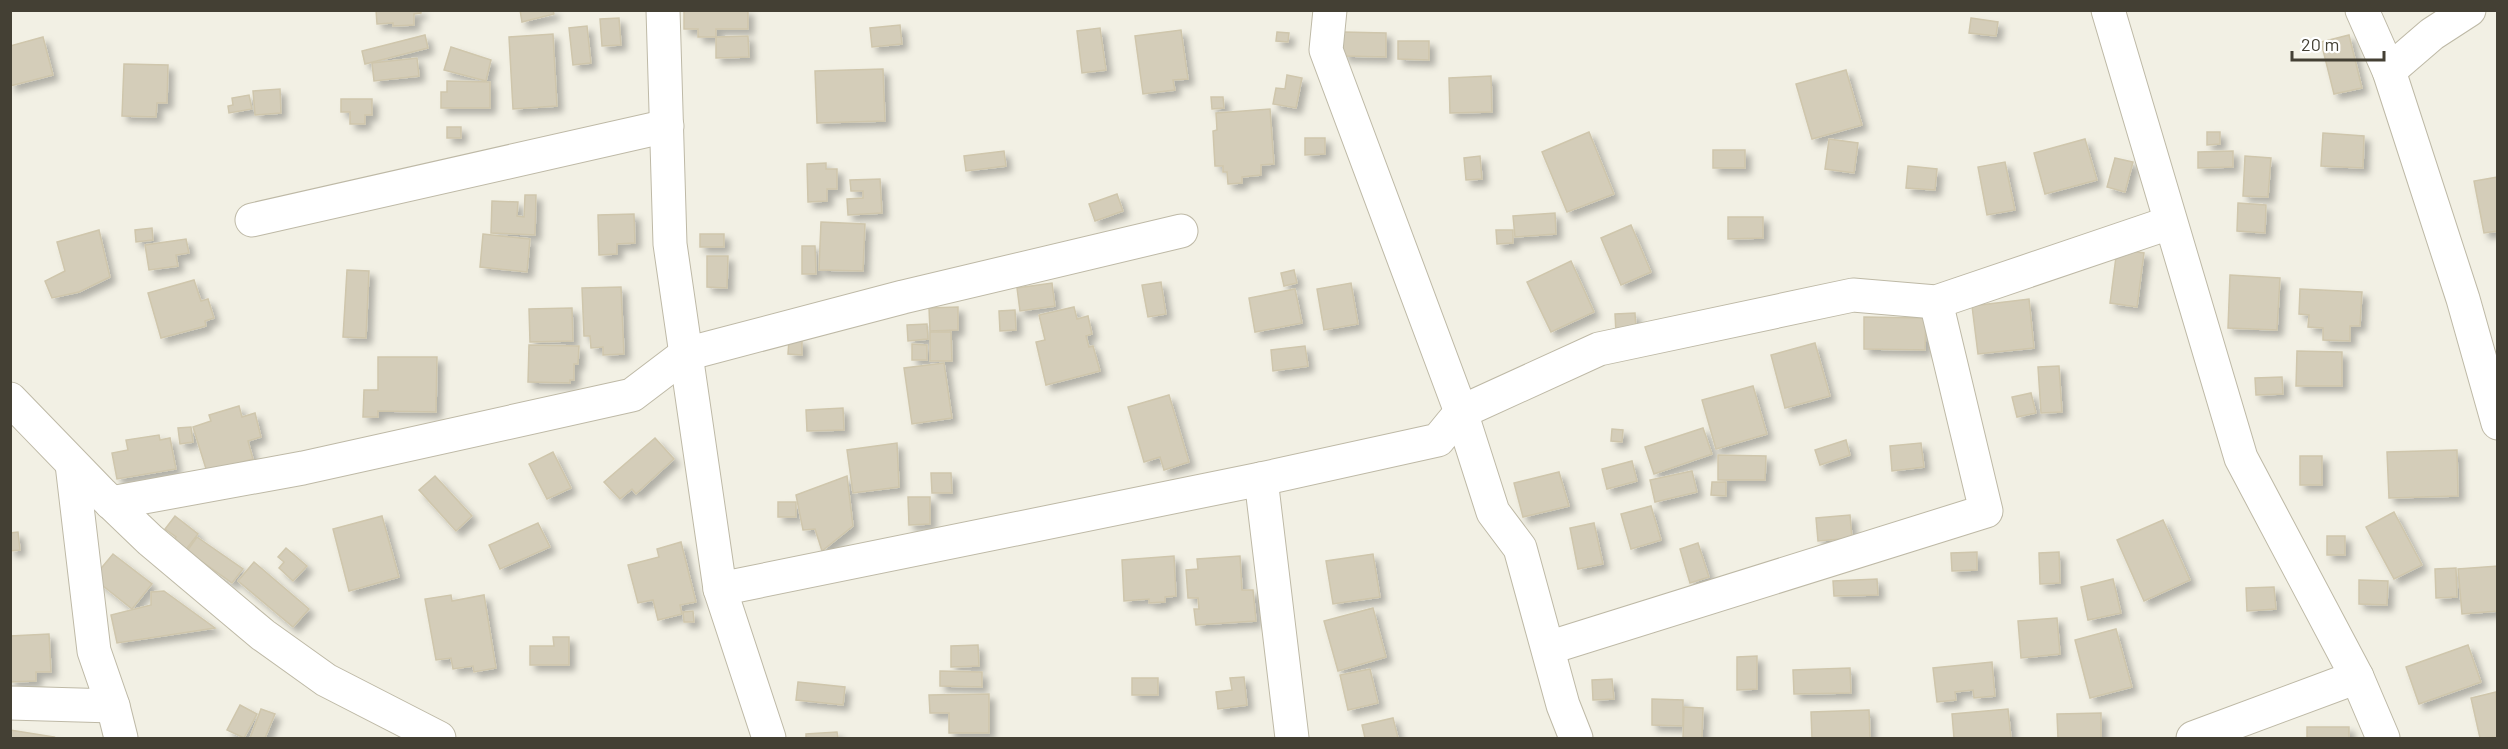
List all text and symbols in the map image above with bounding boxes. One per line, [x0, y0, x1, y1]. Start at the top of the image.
scale bar [2292, 24, 2384, 62]
text: 20 m [2301, 33, 2339, 55]

